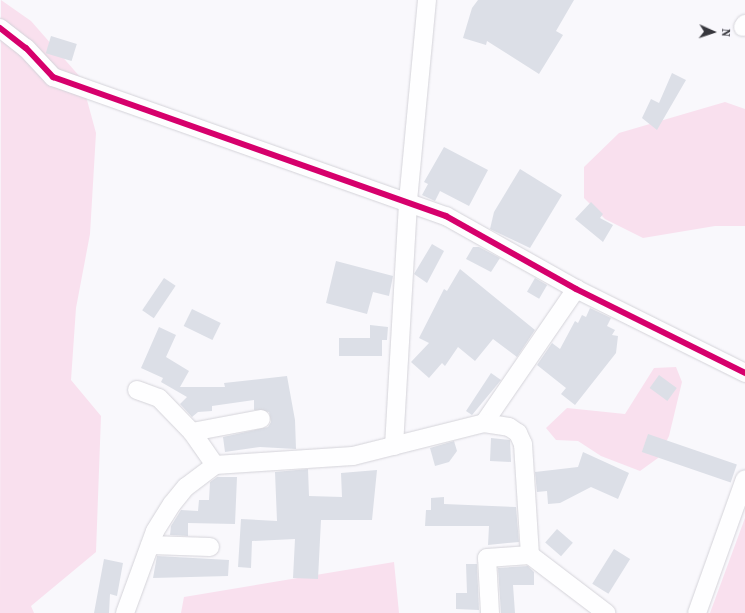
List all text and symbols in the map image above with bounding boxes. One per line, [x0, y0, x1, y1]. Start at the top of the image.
north arrow [693, 12, 733, 52]
text: N [718, 28, 733, 37]

